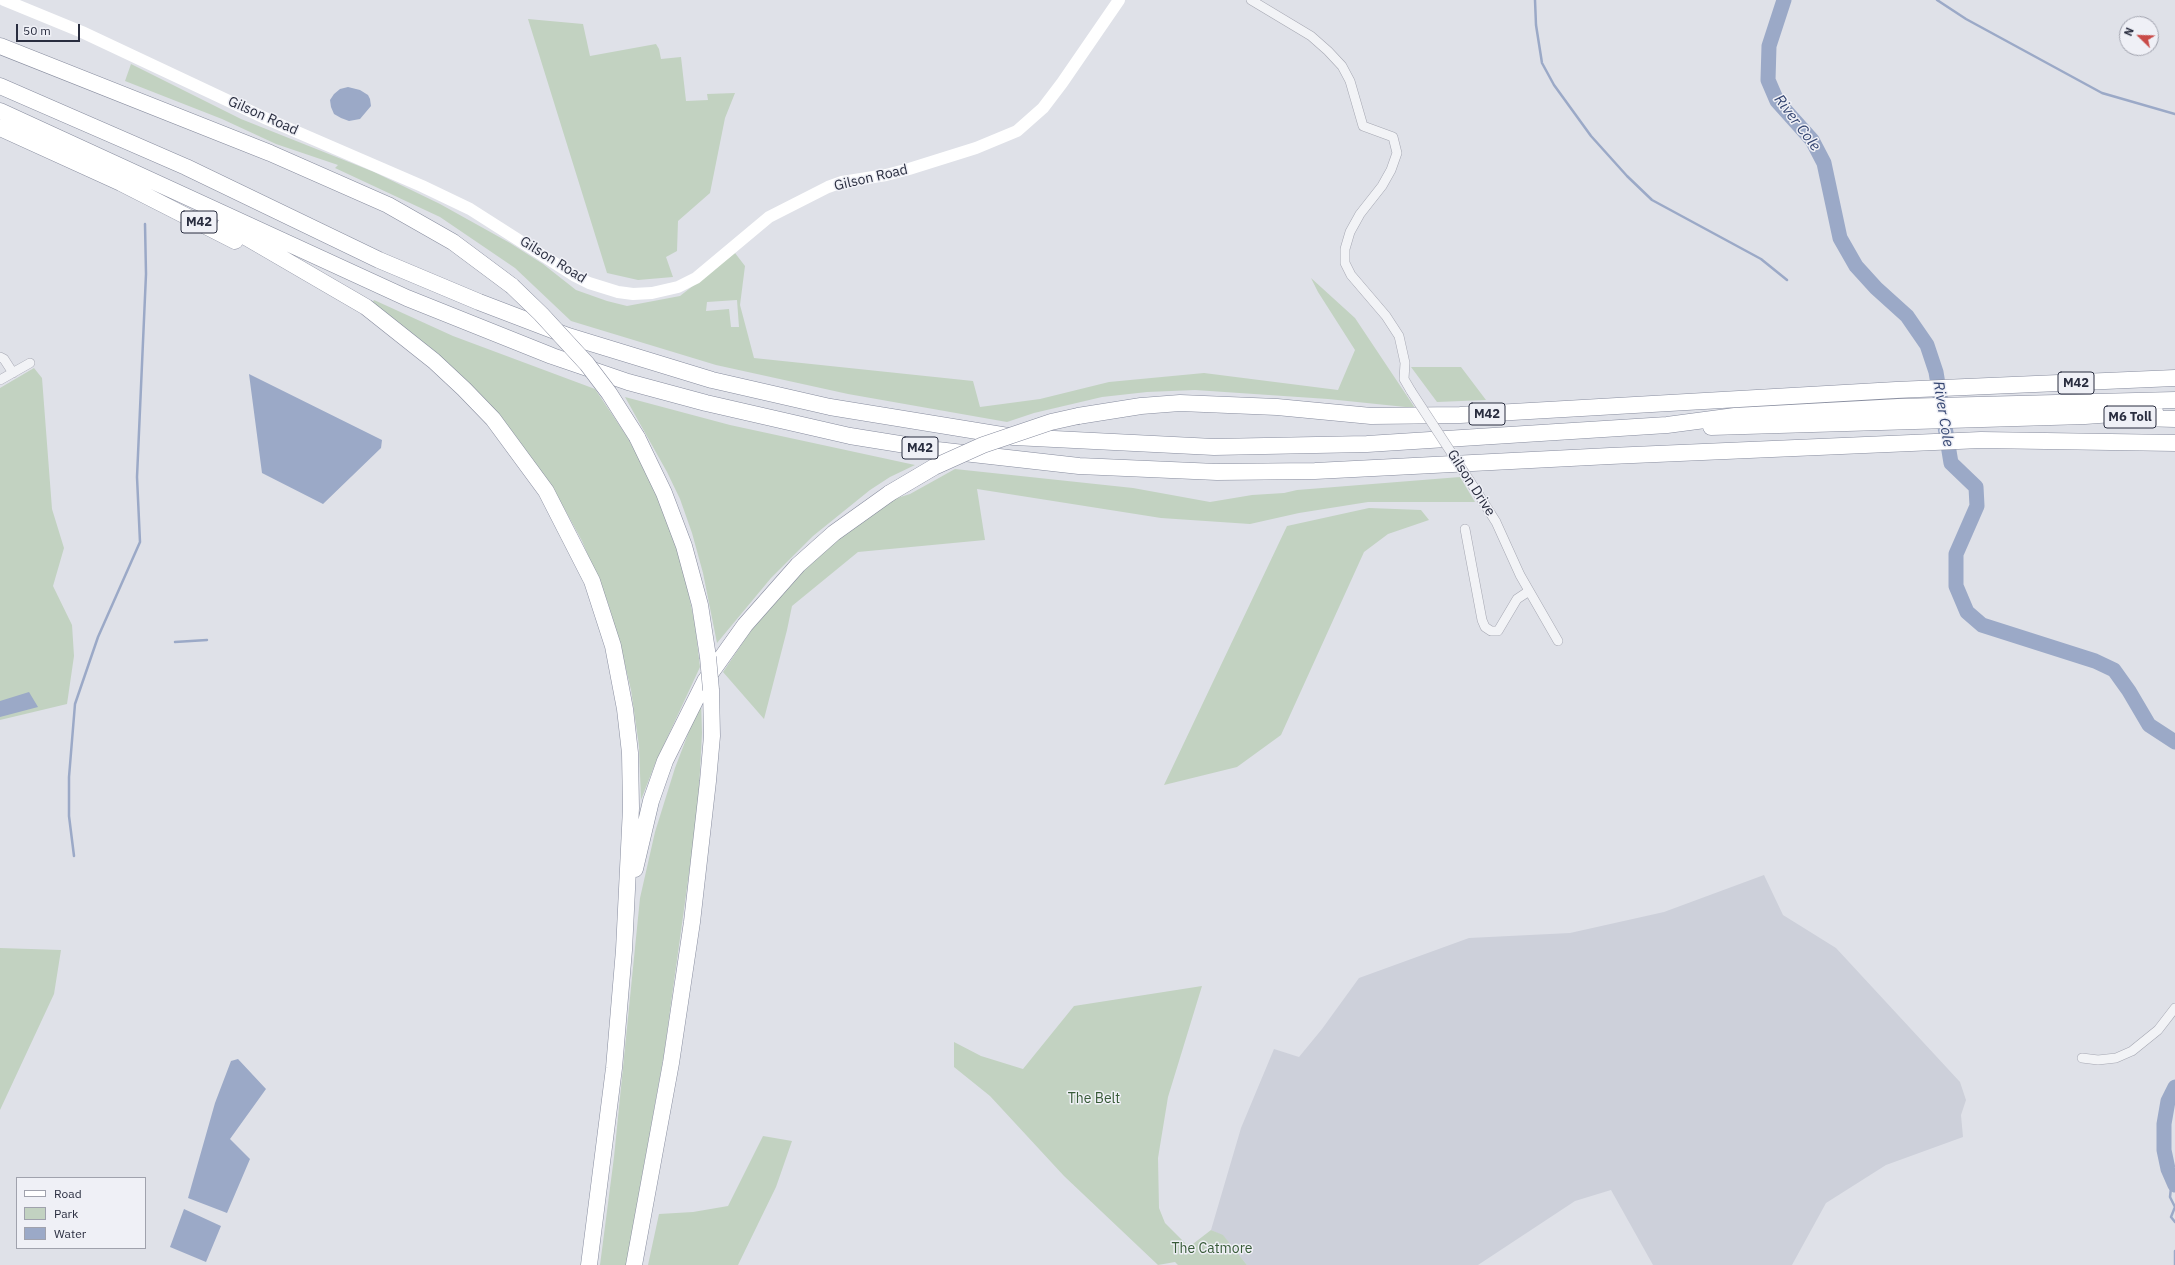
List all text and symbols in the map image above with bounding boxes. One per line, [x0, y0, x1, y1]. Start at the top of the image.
scale bar [18, 16, 82, 42]
north arrow [2119, 16, 2159, 56]
text: 50 m [23, 23, 51, 38]
text: N [2121, 25, 2137, 38]
water label: River Cole [1770, 91, 1824, 155]
street label: Gilson Road [225, 93, 301, 139]
street label: Gilson Road [833, 161, 909, 195]
road number: M42 [181, 211, 217, 233]
street label: Gilson Road [517, 233, 589, 287]
road number: M42 [2058, 372, 2094, 394]
water label: River Cole [1929, 380, 1957, 448]
road number: M42 [1469, 403, 1505, 425]
road number: M6 Toll [2104, 406, 2156, 428]
road number: M42 [902, 437, 938, 459]
street label: Gilson Drive [1443, 447, 1499, 519]
park label: The Belt [1068, 1091, 1120, 1107]
legend [16, 1177, 146, 1249]
text: Road [54, 1186, 82, 1201]
text: Park [54, 1206, 78, 1221]
text: Water [54, 1226, 86, 1241]
park label: The Catmore [1172, 1241, 1252, 1257]

